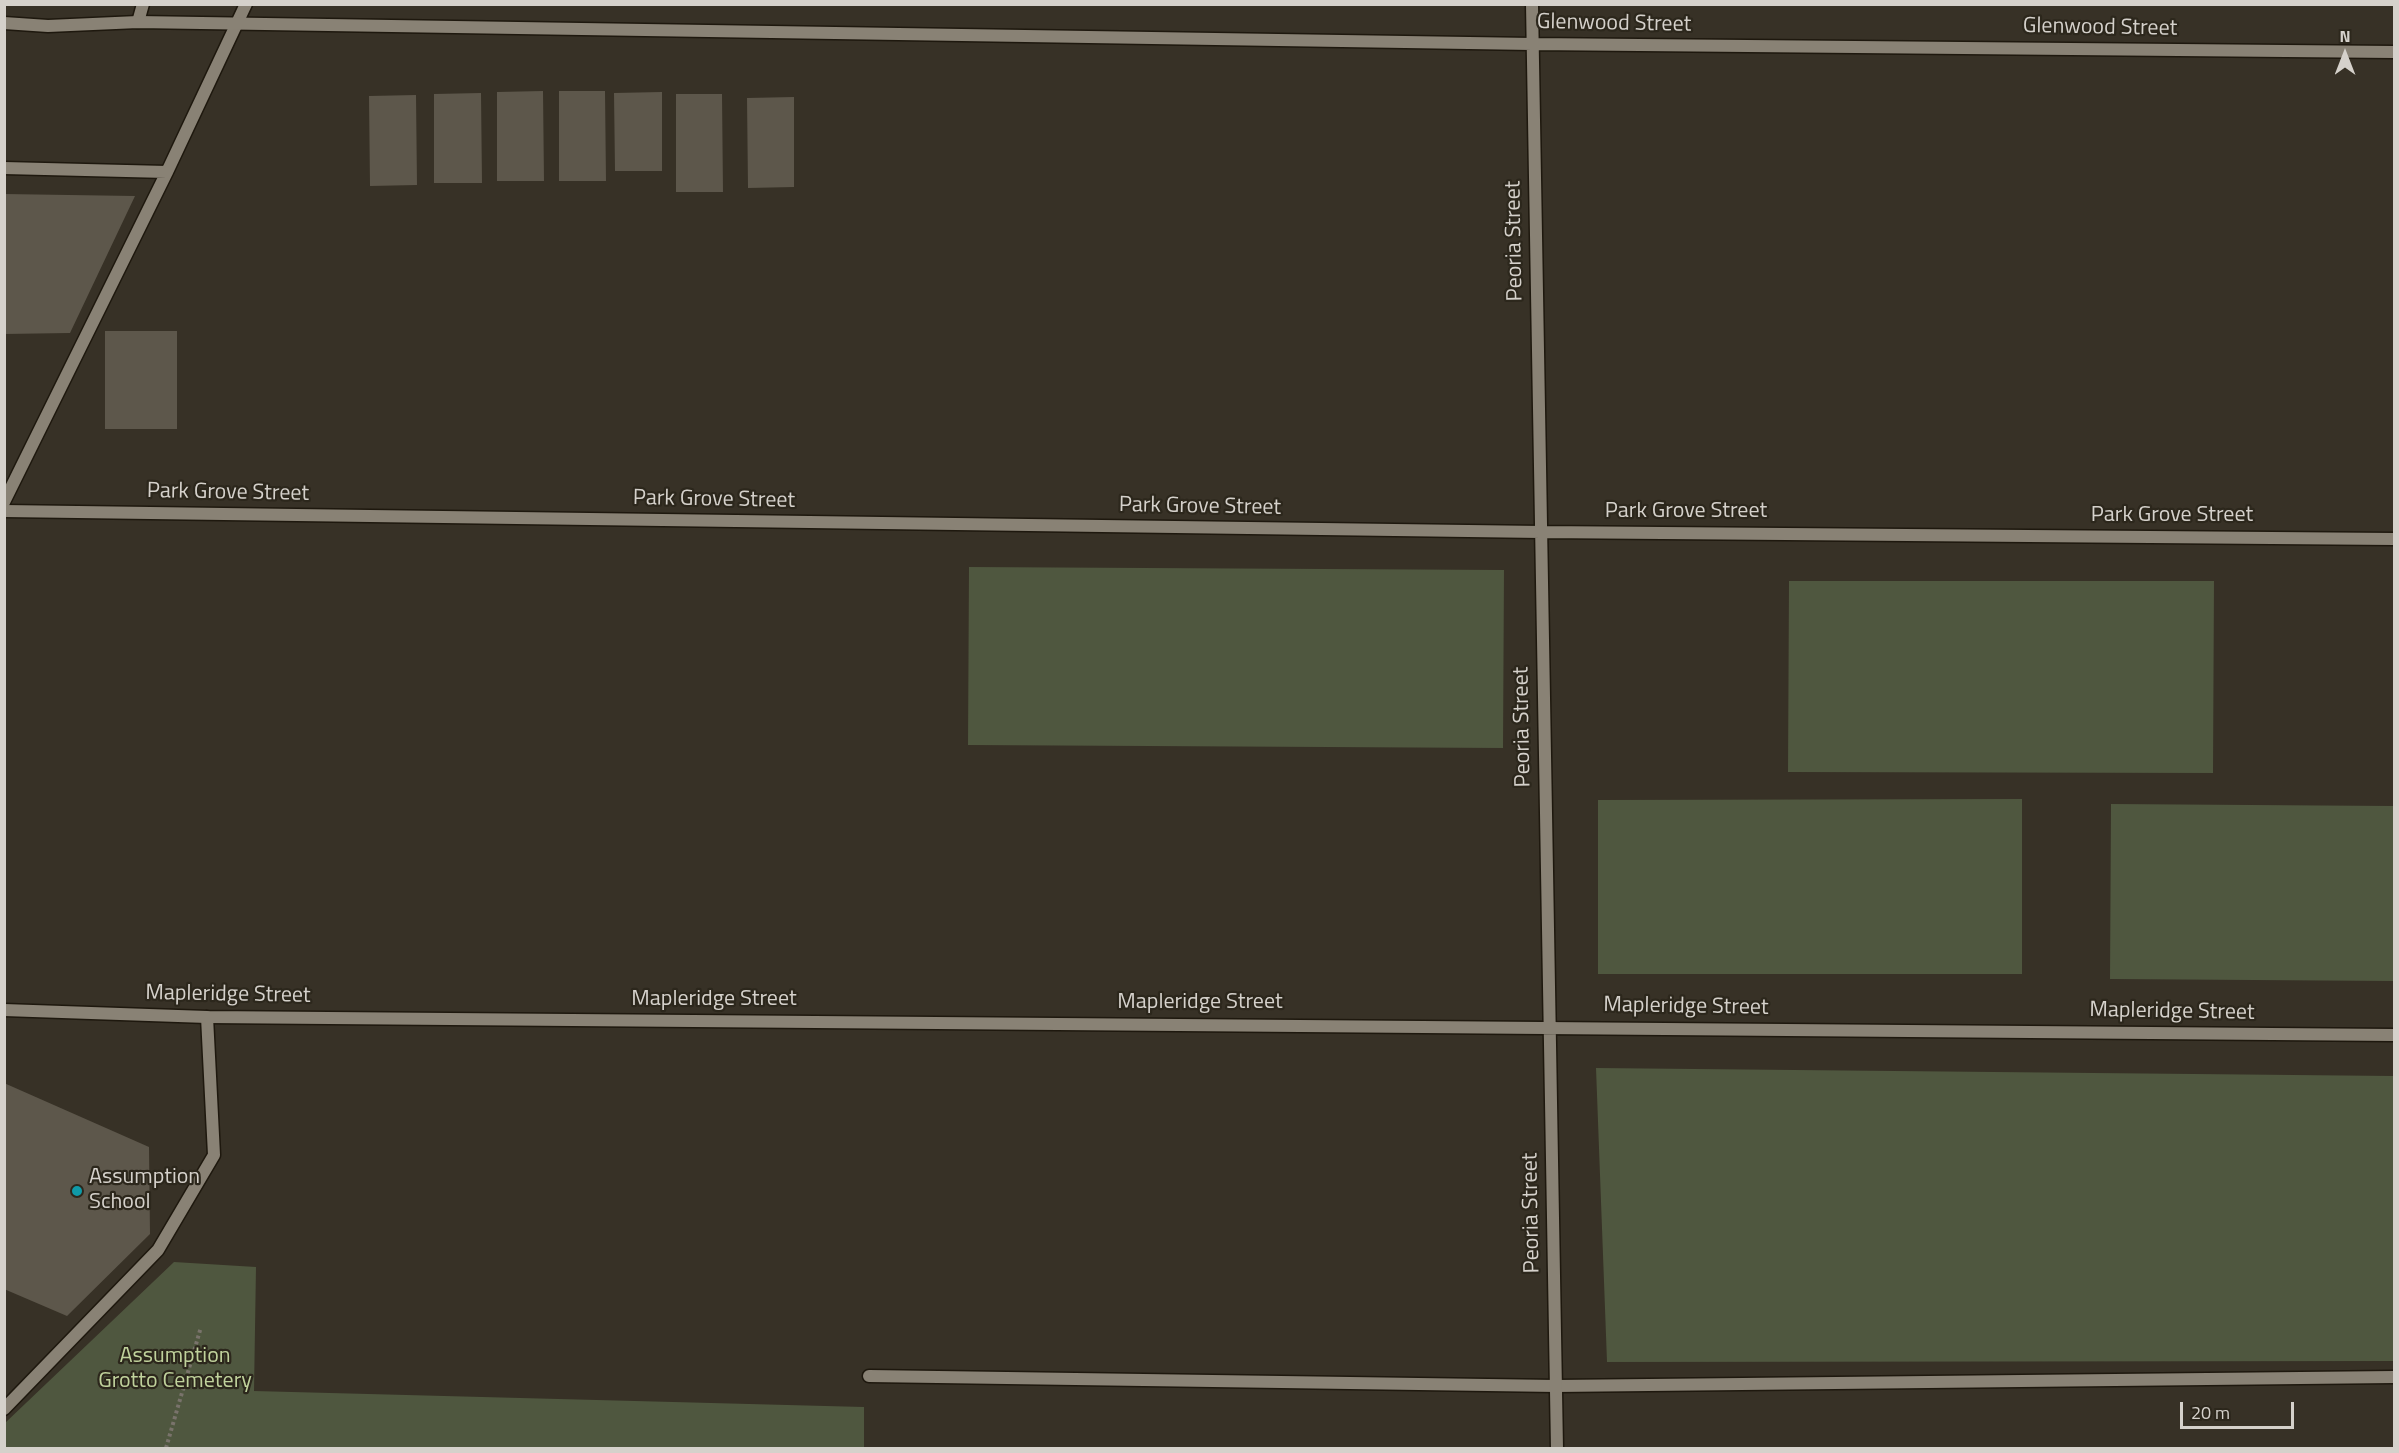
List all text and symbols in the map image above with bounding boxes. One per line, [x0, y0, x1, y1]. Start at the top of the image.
street label: Glenwood Street [1537, 9, 1691, 39]
street label: Glenwood Street [2023, 13, 2177, 43]
north arrow [2315, 24, 2375, 84]
text: N [2339, 24, 2351, 48]
street label: Peoria Street [1501, 180, 1529, 302]
street label: Park Grove Street [147, 478, 309, 508]
street label: Park Grove Street [633, 485, 795, 515]
street label: Park Grove Street [1119, 492, 1281, 522]
street label: Park Grove Street [1605, 499, 1767, 525]
street label: Park Grove Street [2091, 503, 2253, 529]
street label: Peoria Street [1509, 666, 1537, 788]
street label: Mapleridge Street [145, 980, 311, 1010]
street label: Mapleridge Street [631, 987, 797, 1013]
street label: Mapleridge Street [1117, 990, 1283, 1016]
street label: Mapleridge Street [1603, 992, 1769, 1022]
street label: Mapleridge Street [2089, 997, 2255, 1027]
street label: Peoria Street [1518, 1152, 1546, 1274]
place label: Assumption School [89, 1165, 200, 1216]
marker: Assumption School [70, 1184, 84, 1198]
park label: Assumption Grotto Cemetery [98, 1344, 252, 1396]
scale bar [2183, 1390, 2297, 1428]
text: 20 m [2191, 1399, 2230, 1426]

